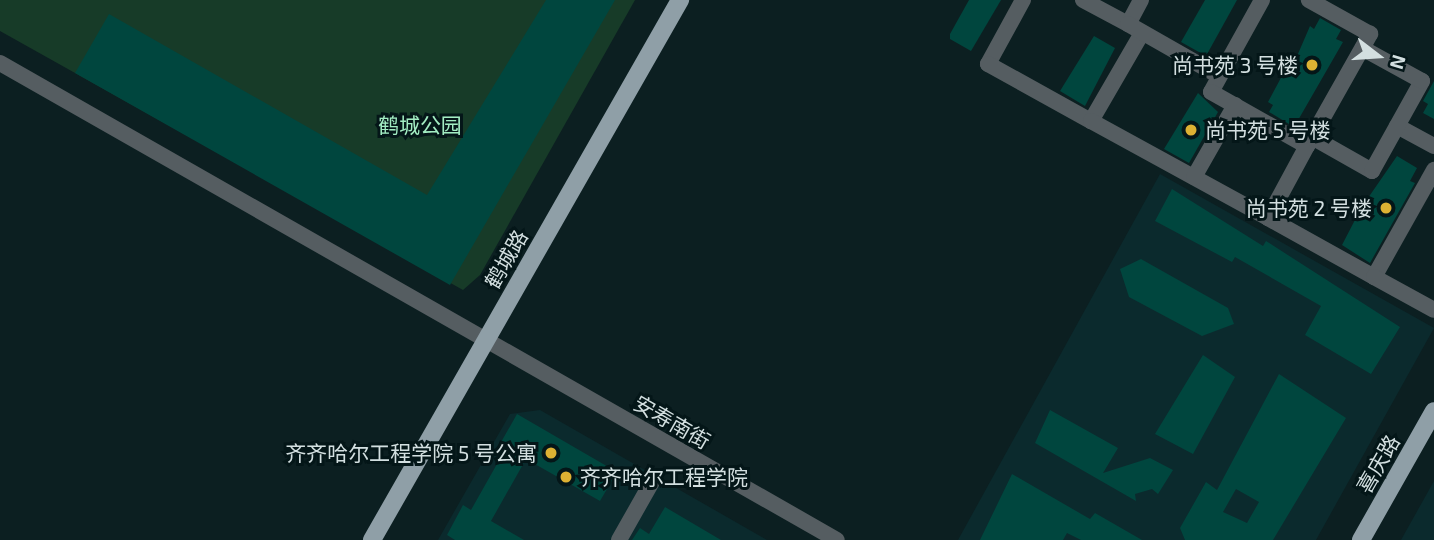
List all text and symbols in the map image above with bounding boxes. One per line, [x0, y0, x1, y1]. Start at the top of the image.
north arrow [1343, 21, 1413, 91]
place label: 尚书苑 3 号楼 [1172, 52, 1298, 78]
text: N [1386, 52, 1412, 72]
marker: 尚书苑 3 号楼 [1304, 57, 1320, 73]
park label: 鹤城公园 [378, 112, 462, 138]
place label: 尚书苑 5 号楼 [1205, 117, 1331, 143]
marker: 尚书苑 5 号楼 [1183, 122, 1199, 138]
place label: 尚书苑 2 号楼 [1246, 195, 1372, 221]
marker: 尚书苑 2 号楼 [1378, 200, 1394, 216]
street label: 鹤城路 [479, 225, 533, 293]
street label: 安寿南街 [629, 390, 715, 454]
street label: 喜庆路 [1351, 430, 1405, 498]
place label: 齐齐哈尔工程学院 5 号公寓 [285, 440, 537, 466]
marker: 齐齐哈尔工程学院 5 号公寓 [543, 445, 559, 461]
place label: 齐齐哈尔工程学院 [580, 464, 748, 490]
marker: 齐齐哈尔工程学院 [558, 469, 574, 485]

